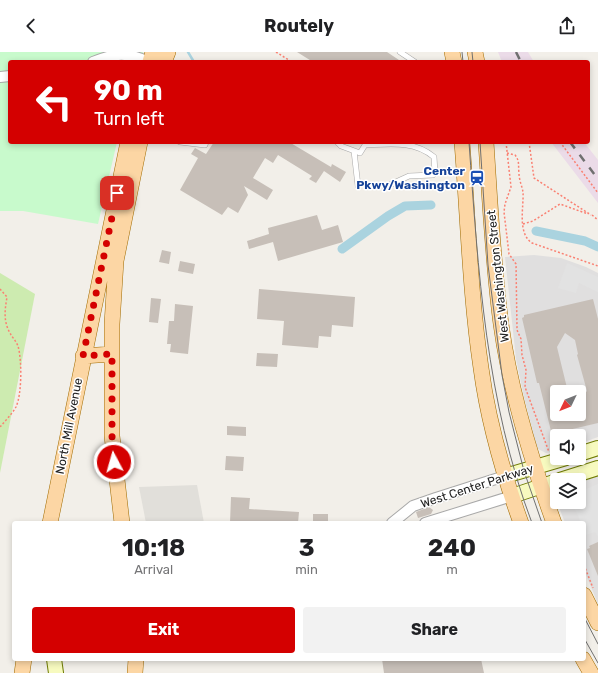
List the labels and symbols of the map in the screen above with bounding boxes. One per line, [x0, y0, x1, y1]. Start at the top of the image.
place label: Center Pkwy/Washington [356, 164, 466, 192]
station icon: Center Pkwy/Washington [468, 169, 486, 187]
pin [100, 176, 134, 210]
street label: West Washington Street [484, 209, 512, 343]
street label: North Mill Avenue [53, 376, 85, 475]
north arrow [550, 385, 586, 421]
position arrow [93, 441, 135, 483]
street label: West Center Parkway [419, 461, 536, 511]

